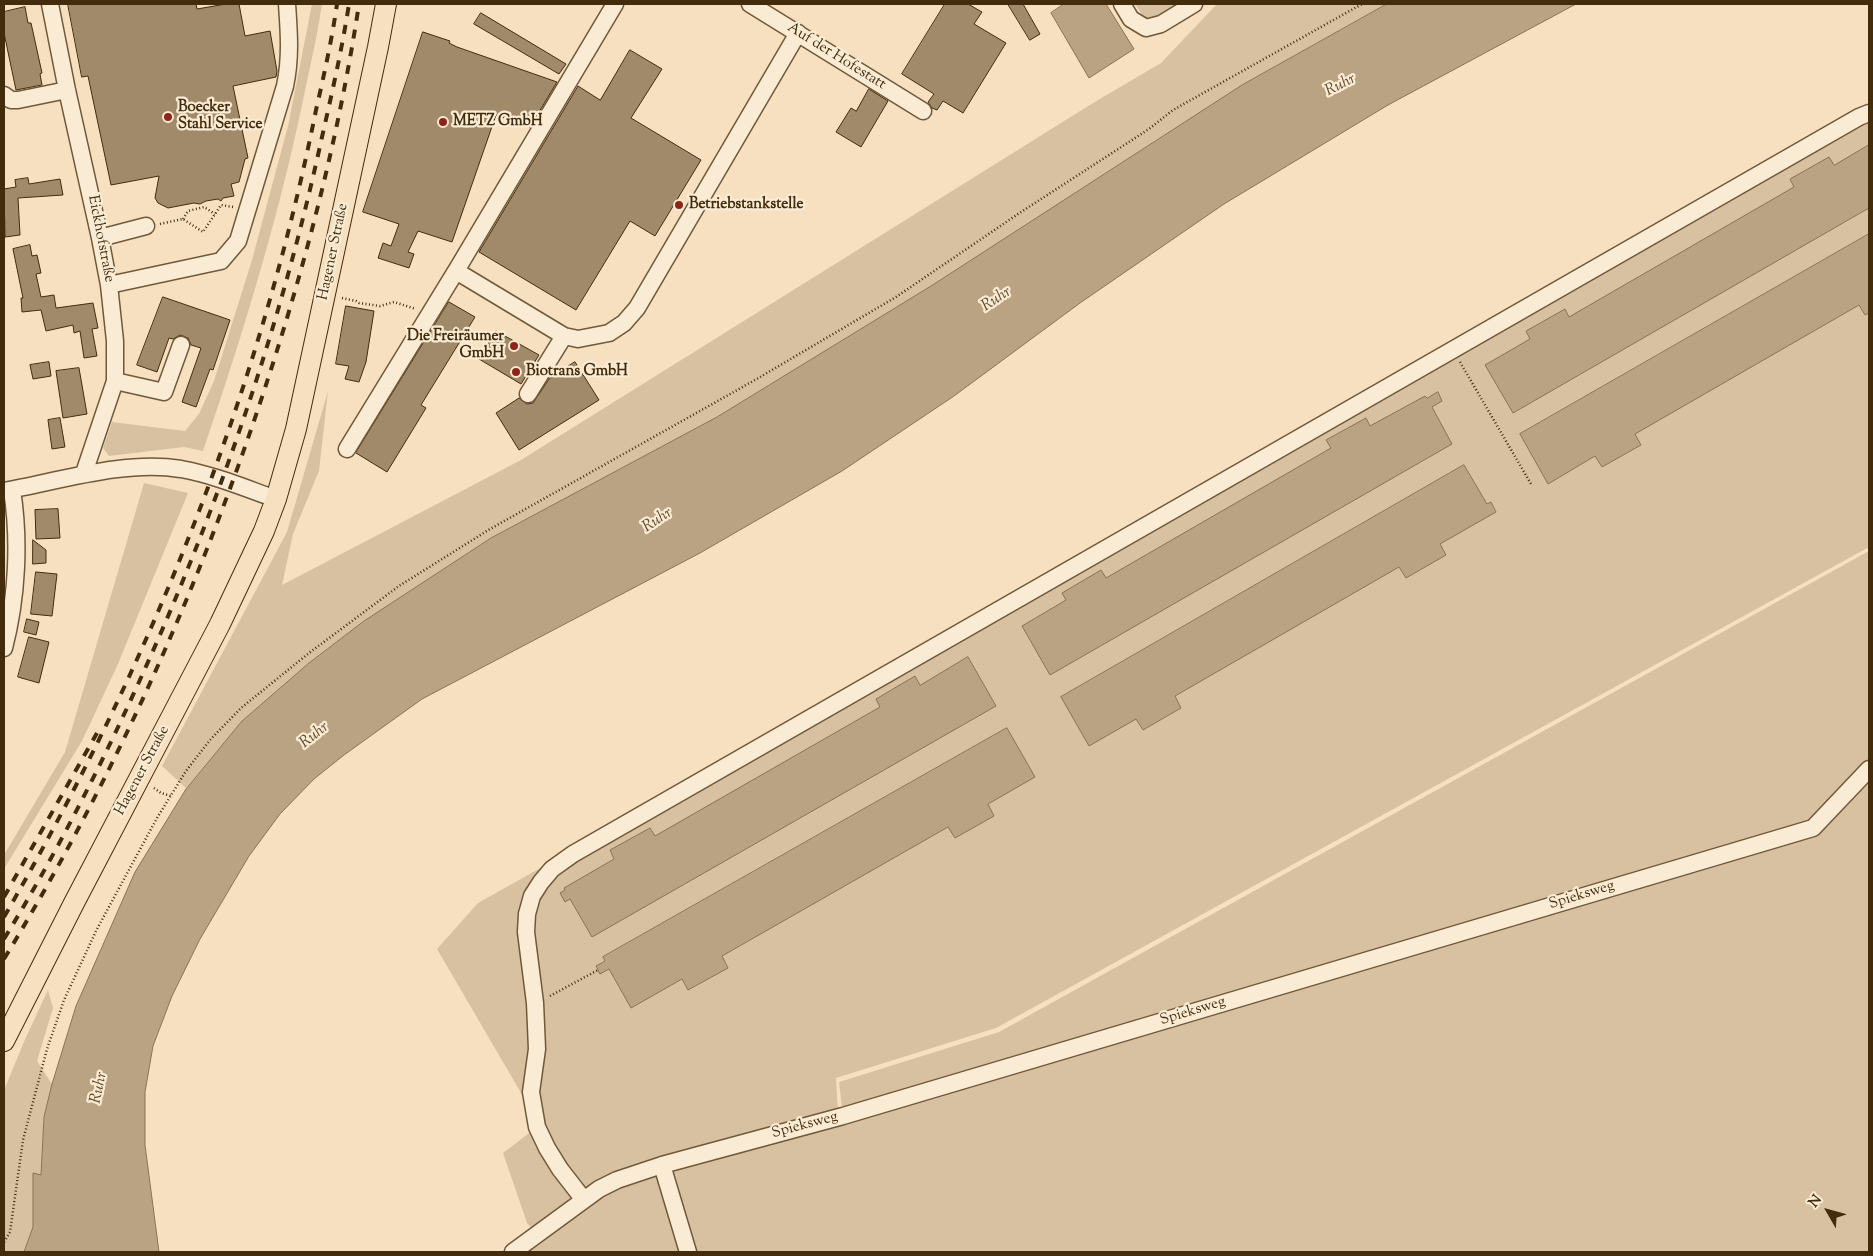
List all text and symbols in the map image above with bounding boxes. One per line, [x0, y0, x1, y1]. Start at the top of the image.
street label: Auf der Hofestatt [783, 19, 889, 95]
water label: Ruhr [1322, 70, 1360, 102]
place label: Boecker Stahl Service [178, 99, 263, 134]
marker: Boecker Stahl Service [162, 111, 174, 123]
place label: METZ GmbH [453, 113, 543, 131]
marker: METZ GmbH [437, 116, 449, 128]
street label: Eickhofstraße [83, 194, 117, 284]
place label: Betriebstankstelle [689, 196, 803, 214]
marker: Betriebstankstelle [673, 199, 685, 211]
street label: Hagener Straße [315, 202, 353, 302]
water label: Ruhr [978, 283, 1016, 317]
place label: Die Freiräumer GmbH [407, 328, 504, 363]
marker: Die Freiräumer GmbH [508, 340, 520, 352]
place label: Biotrans GmbH [526, 363, 628, 381]
marker: Biotrans GmbH [510, 366, 522, 378]
water label: Ruhr [639, 504, 677, 538]
water label: Ruhr [297, 719, 333, 753]
street label: Hagener Straße [112, 723, 174, 819]
street label: Spieksweg [1547, 878, 1617, 914]
street label: Spieksweg [1158, 994, 1228, 1030]
water label: Ruhr [87, 1070, 113, 1106]
street label: Spieksweg [770, 1109, 840, 1143]
north arrow [1803, 1186, 1853, 1236]
text: N [1805, 1191, 1828, 1212]

